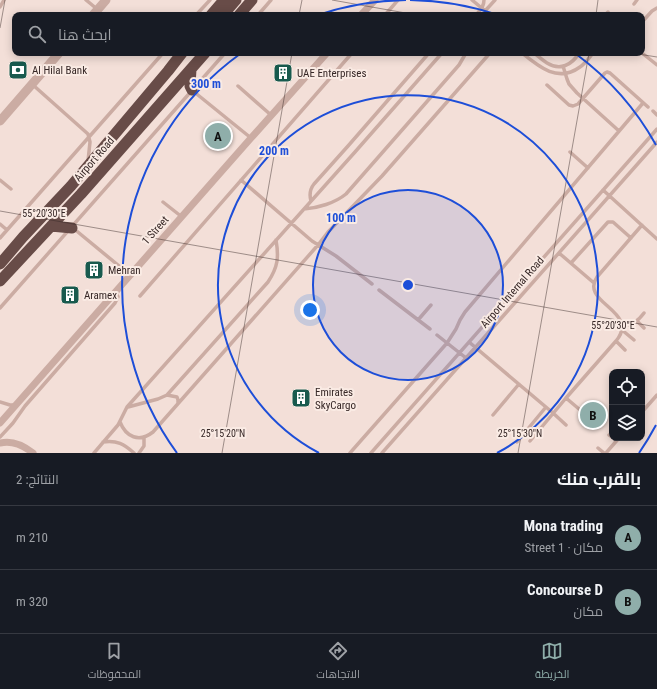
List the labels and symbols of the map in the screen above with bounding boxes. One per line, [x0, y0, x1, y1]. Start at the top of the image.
bank icon: Al Hilal Bank [7, 59, 29, 81]
building icon: UAE Enterprises [272, 62, 294, 84]
place label: Al Hilal Bank [32, 64, 87, 77]
place label: UAE Enterprises [297, 67, 366, 80]
text: 300 m [191, 77, 221, 91]
pin: A [205, 121, 231, 151]
street label: Airport Road [72, 134, 117, 184]
text: 200 m [259, 144, 289, 158]
text: 55°20'30"E [22, 208, 66, 219]
text: 100 m [326, 211, 356, 225]
street label: 1 Street [139, 213, 171, 247]
street label: Airport Internal Road [478, 254, 547, 331]
building icon: Mehran [83, 259, 105, 281]
place label: Mehran [108, 264, 141, 277]
centre of rings [401, 278, 415, 292]
building icon: Aramex [59, 284, 81, 306]
place label: Aramex [84, 289, 117, 302]
your location [300, 300, 320, 320]
text: 55°20'30"E [591, 320, 635, 331]
place label: Emirates SkyCargo [315, 386, 356, 412]
building icon: Emirates SkyCargo [290, 387, 312, 409]
pin: B [580, 400, 606, 430]
text: 25°15'20"N [201, 428, 245, 439]
text: 25°15'30"N [498, 428, 542, 439]

